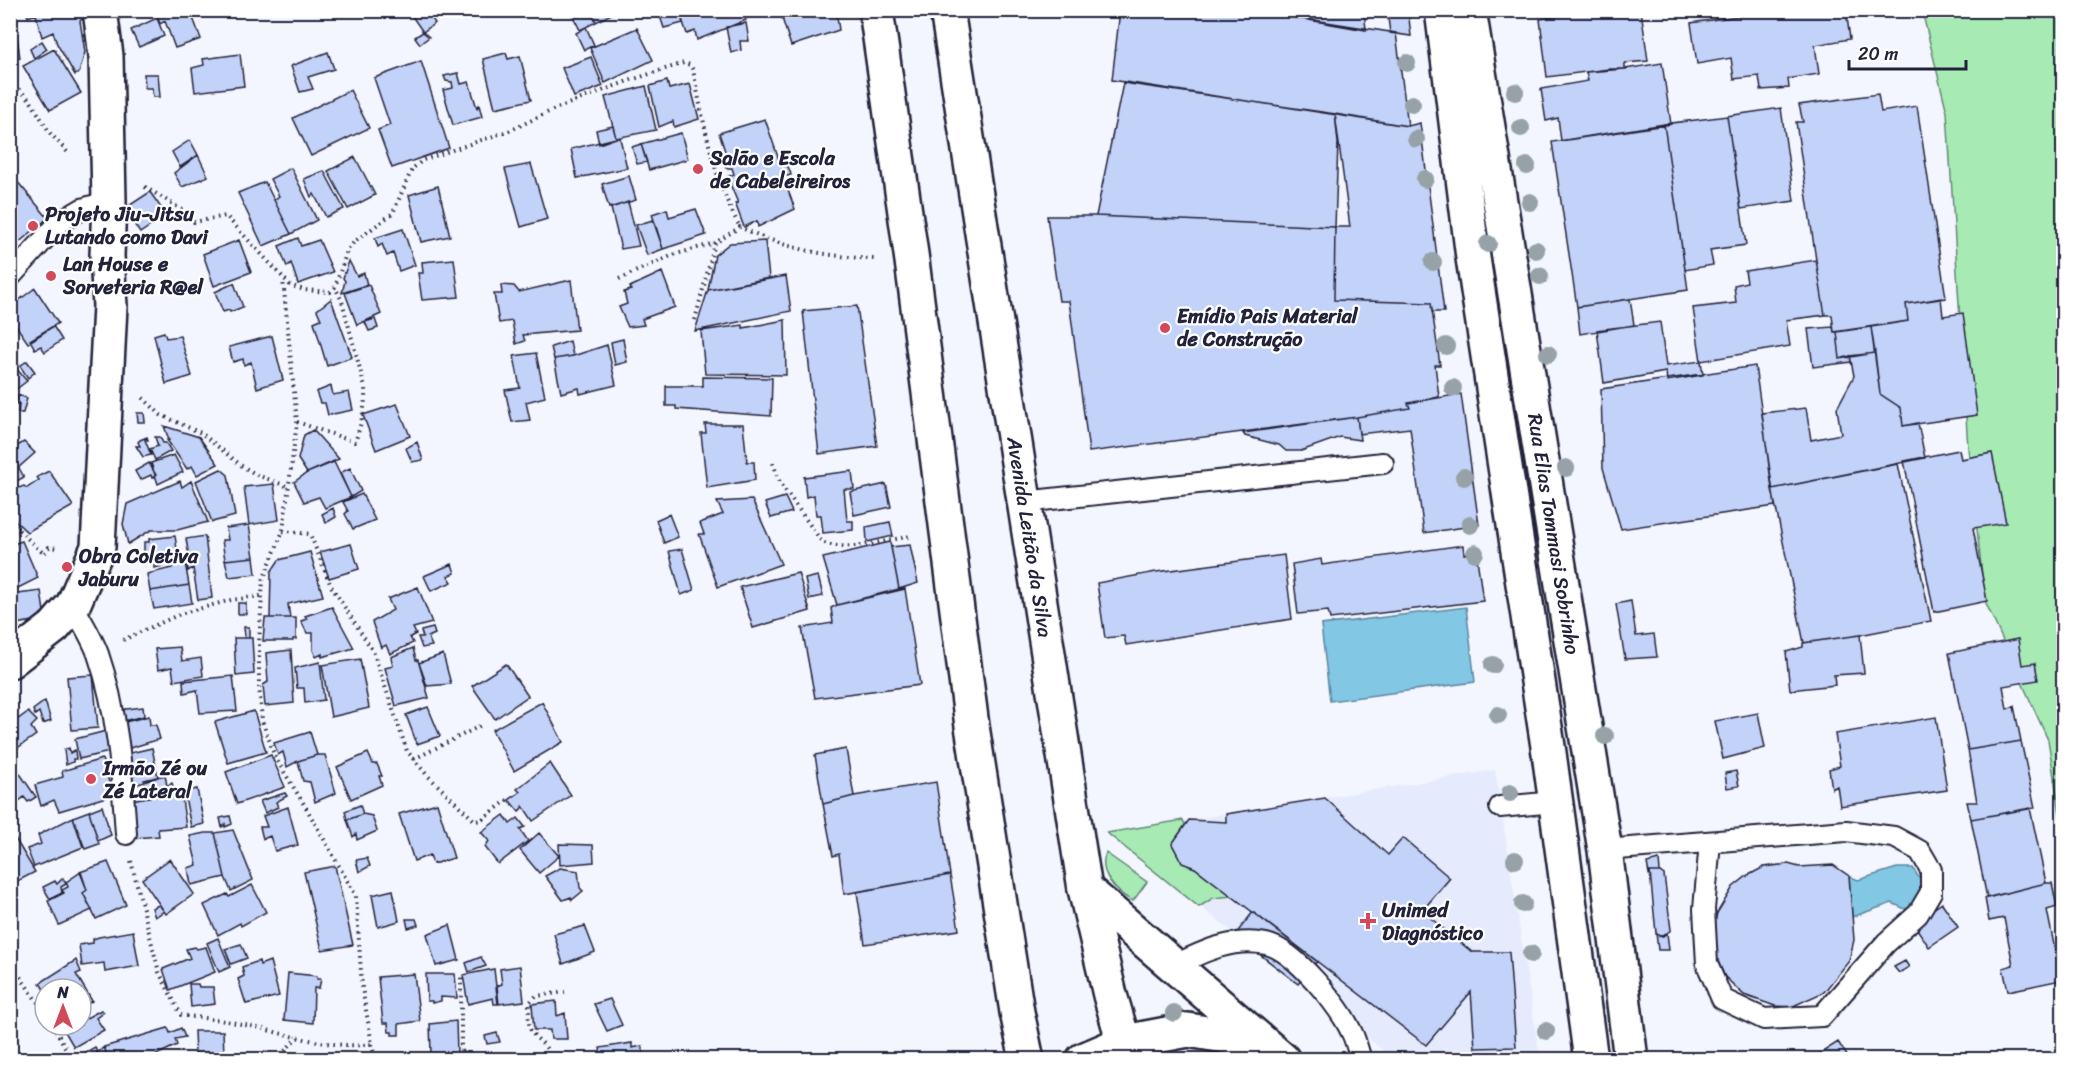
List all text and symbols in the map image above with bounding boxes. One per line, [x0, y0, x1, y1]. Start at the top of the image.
scale bar [1849, 33, 1966, 71]
text: 20 m [1858, 38, 1898, 70]
place label: Salão e Escola de Cabeleireiros [709, 141, 851, 199]
marker: Salão e Escola de Cabeleireiros [691, 162, 705, 176]
place label: Projeto Jiu-Jitsu Lutando como Davi [45, 197, 209, 255]
marker: Projeto Jiu-Jitsu Lutando como Davi [26, 219, 40, 233]
place label: Lan House e Sorveteria R@el [62, 247, 204, 305]
marker: Lan House e Sorveteria R@el [44, 269, 58, 283]
place label: Emídio Pais Material de Construção [1177, 299, 1359, 357]
marker: Emídio Pais Material de Construção [1158, 321, 1172, 335]
street label: Rua Elias Tommasi Sobrinho [1517, 411, 1590, 657]
street label: Avenida Leitão da Silva [996, 433, 1063, 640]
place label: Obra Coletiva Jaburu [78, 539, 199, 597]
marker: Obra Coletiva Jaburu [60, 560, 74, 574]
place label: Irmão Zé ou Zé Lateral [102, 751, 207, 809]
marker: Irmão Zé ou Zé Lateral [84, 772, 98, 786]
place label: Unimed Diagnóstico [1382, 893, 1484, 951]
marker: Unimed Diagnóstico [1359, 912, 1377, 930]
north arrow [33, 977, 93, 1037]
text: N [56, 978, 69, 1007]

